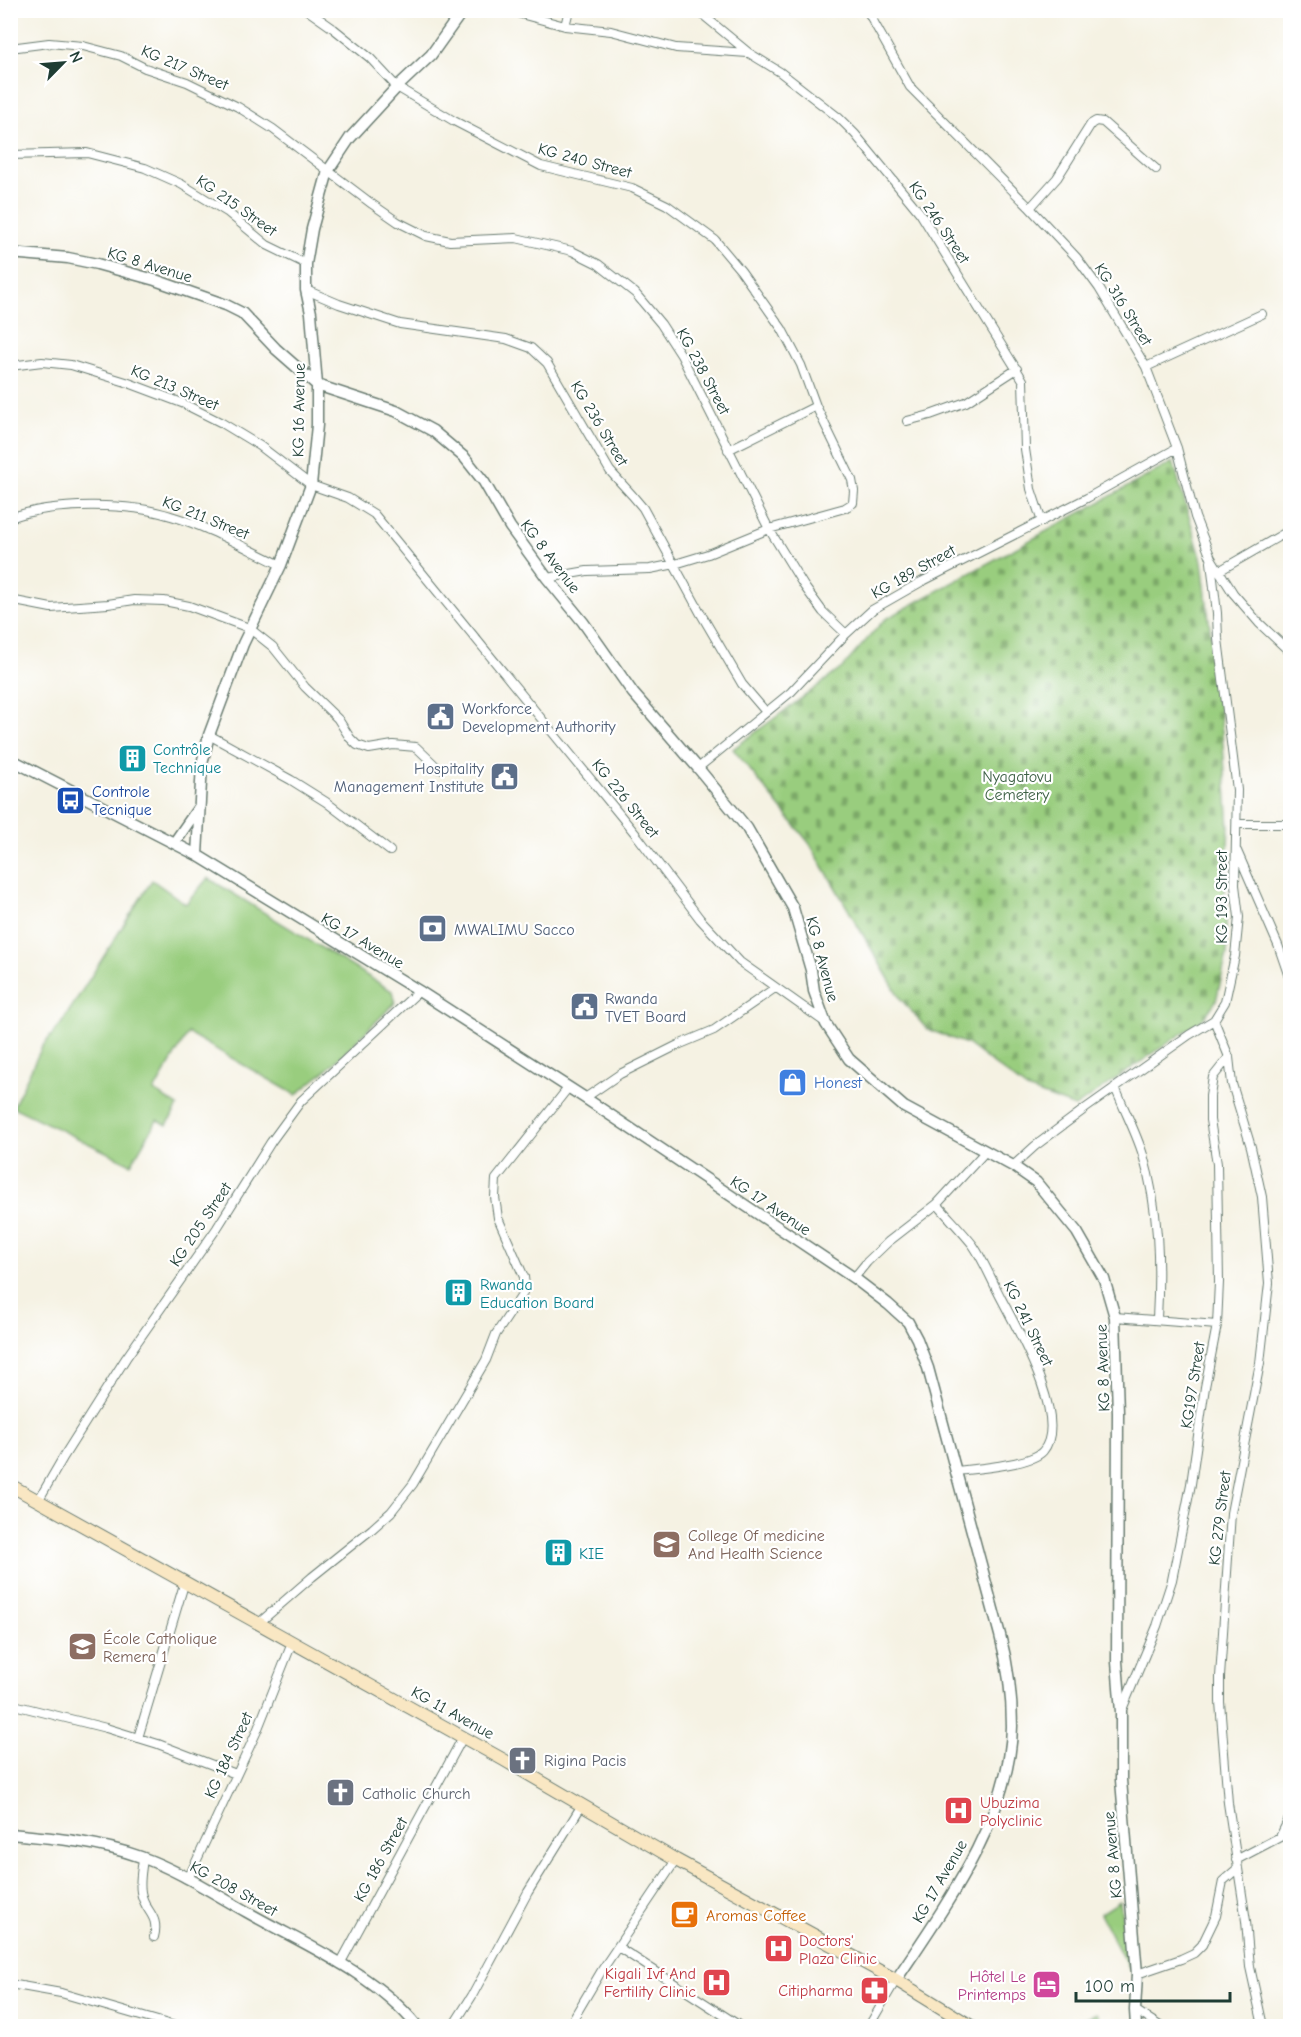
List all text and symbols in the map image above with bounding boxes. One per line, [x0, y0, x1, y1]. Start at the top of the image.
north arrow [33, 33, 93, 93]
street label: KG 217 Street [138, 42, 231, 94]
text: N [65, 49, 86, 66]
street label: KG 240 Street [536, 140, 634, 182]
street label: KG 215 Street [193, 172, 280, 240]
street label: KG 246 Street [905, 178, 973, 267]
street label: KG 8 Avenue [105, 244, 194, 286]
street label: KG 316 Street [1091, 260, 1156, 349]
street label: KG 238 Street [673, 325, 734, 418]
street label: KG 213 Street [128, 361, 221, 415]
street label: KG 16 Avenue [289, 363, 309, 457]
street label: KG 236 Street [567, 378, 632, 470]
street label: KG 211 Street [160, 492, 252, 544]
street label: KG 8 Avenue [517, 516, 584, 597]
street label: KG 189 Street [868, 541, 959, 602]
place label: Workforce Development Authority [462, 700, 617, 736]
public building icon: Workforce Development Authority [425, 701, 457, 733]
place label: Contrôle Technique [153, 741, 221, 777]
building icon: Contrôle Technique [116, 742, 148, 774]
street label: KG 226 Street [588, 756, 663, 842]
place label: Hospitality Management Institute [334, 760, 485, 796]
public building icon: Hospitality Management Institute [489, 761, 521, 793]
park label: Nyagatovu Cemetery [982, 768, 1052, 804]
place label: Controle Tecnique [92, 783, 152, 819]
bus stop icon: Controle Tecnique [55, 784, 87, 816]
street label: KG 193 Street [1213, 850, 1231, 944]
street label: KG 17 Avenue [318, 909, 407, 973]
bank icon: MWALIMU Sacco [417, 913, 449, 945]
street label: KG 8 Avenue [802, 915, 842, 1004]
place label: MWALIMU Sacco [454, 921, 575, 939]
place label: Rwanda TVET Board [605, 990, 686, 1026]
public building icon: Rwanda TVET Board [568, 991, 600, 1023]
shop icon: Honest [777, 1066, 809, 1098]
place label: Honest [814, 1074, 863, 1092]
street label: KG 17 Avenue [727, 1172, 814, 1239]
street label: KG 205 Street [166, 1179, 236, 1270]
place label: Rwanda Education Board [480, 1276, 594, 1312]
building icon: Rwanda Education Board [443, 1277, 475, 1309]
street label: KG 241 Street [1000, 1278, 1057, 1370]
street label: KG 8 Avenue [1092, 1324, 1114, 1412]
street label: KG197 Street [1177, 1340, 1209, 1430]
street label: KG 279 Street [1205, 1470, 1235, 1566]
place label: College Of medicine And Health Science [688, 1527, 825, 1563]
school or university icon: College Of medicine And Health Science [651, 1528, 683, 1560]
building icon: KIE [542, 1537, 574, 1569]
place label: KIE [579, 1545, 604, 1563]
place label: École Catholique Remera 1 [103, 1629, 217, 1666]
school or university icon: École Catholique Remera 1 [66, 1631, 98, 1663]
street label: KG 11 Avenue [408, 1683, 497, 1743]
street label: KG 184 Street [201, 1709, 257, 1801]
church icon: Rigina Pacis [507, 1744, 539, 1776]
place label: Rigina Pacis [544, 1752, 627, 1770]
church icon: Catholic Church [325, 1777, 357, 1809]
place label: Catholic Church [362, 1785, 471, 1803]
place label: Ubuzima Polyclinic [980, 1794, 1042, 1830]
hospital icon: Ubuzima Polyclinic [943, 1795, 975, 1827]
street label: KG 8 Avenue [1100, 1811, 1126, 1899]
street label: KG 186 Street [350, 1814, 412, 1905]
street label: KG 17 Avenue [909, 1837, 971, 1926]
street label: KG 208 Street [187, 1858, 281, 1920]
cafe icon: Aromas Coffee [669, 1899, 701, 1931]
place label: Aromas Coffee [706, 1907, 806, 1925]
place label: Doctors' Plaza Clinic [799, 1932, 877, 1968]
hospital icon: Doctors' Plaza Clinic [762, 1933, 794, 1965]
place label: Kigali Ivf And Fertility Clinic [604, 1965, 696, 2001]
scale bar [1076, 1965, 1230, 2003]
hospital icon: Kigali Ivf And Fertility Clinic [701, 1966, 733, 1998]
place label: Hôtel Le Printemps [958, 1968, 1026, 2004]
hotel icon: Hôtel Le Printemps [1031, 1969, 1063, 2001]
pharmacy icon: Citipharma [858, 1974, 890, 2006]
text: 100 m [1085, 1976, 1135, 1997]
place label: Citipharma [778, 1982, 853, 2000]

